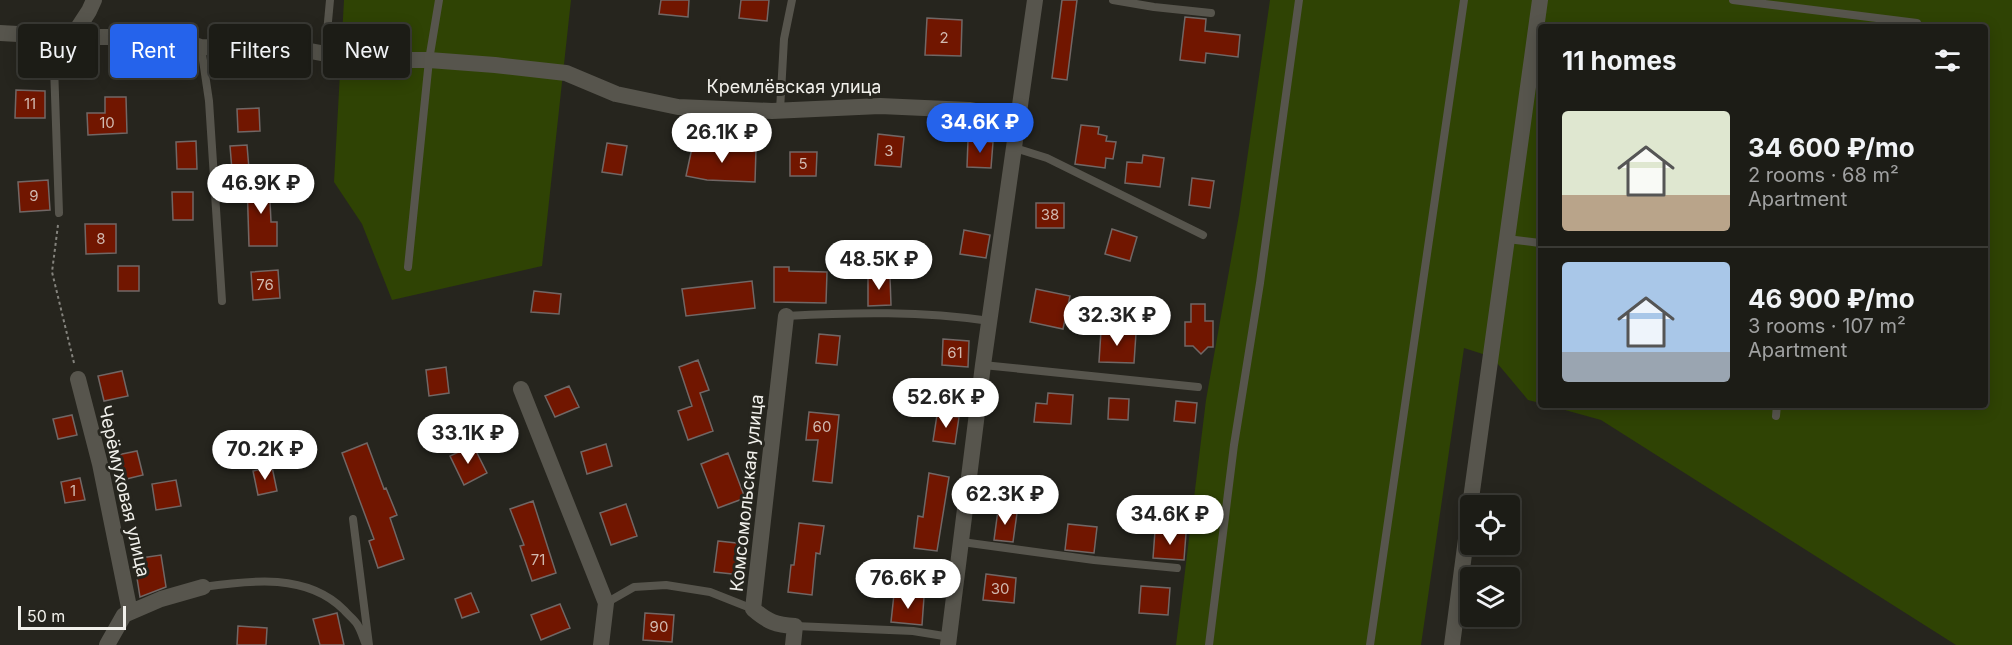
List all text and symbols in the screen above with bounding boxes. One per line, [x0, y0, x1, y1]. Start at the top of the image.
chip: Buy [18, 24, 98, 78]
chip: Rent [110, 24, 197, 78]
chip: Filters [209, 24, 311, 78]
chip: New [323, 24, 410, 78]
house number: 2 [939, 28, 949, 47]
icon: filters [1931, 44, 1964, 77]
text: 11 homes [1562, 45, 1677, 76]
street label: Кремлёвская улица [707, 76, 881, 97]
house number: 11 [24, 94, 36, 113]
pin: 34.6K ₽ [925, 103, 1035, 154]
text: 34.6K ₽ [941, 110, 1019, 134]
house number: 10 [99, 113, 115, 132]
pin: 26.1K ₽ [667, 113, 777, 164]
text: 26.1K ₽ [686, 120, 758, 144]
text: 34 600 ₽/mo [1748, 132, 1915, 163]
icon: home [1610, 135, 1682, 207]
house number: 3 [884, 141, 894, 160]
house number: 5 [798, 154, 808, 173]
text: 2 rooms · 68 m² [1748, 163, 1899, 187]
pin: 46.9K ₽ [206, 164, 316, 215]
text: 46.9K ₽ [221, 171, 301, 195]
house number: 9 [29, 186, 39, 205]
text: Apartment [1748, 187, 1847, 211]
house number: 38 [1041, 205, 1059, 224]
house number: 8 [96, 229, 106, 248]
pin: 48.5K ₽ [824, 240, 934, 291]
text: 48.5K ₽ [839, 247, 919, 271]
house number: 76 [256, 275, 274, 294]
text: 46 900 ₽/mo [1748, 283, 1915, 314]
icon: home [1610, 286, 1682, 358]
pin: 32.3K ₽ [1062, 296, 1172, 347]
text: 32.3K ₽ [1078, 303, 1156, 327]
text: 3 rooms · 107 m² [1748, 314, 1906, 338]
text: Apartment [1748, 338, 1847, 362]
house number: 61 [947, 343, 963, 362]
pin: 52.6K ₽ [891, 378, 1001, 429]
text: 52.6K ₽ [907, 385, 985, 409]
street label: Комсомольская улица [726, 393, 767, 593]
street label: Черёмуховая улица [95, 403, 154, 579]
pin: 33.1K ₽ [413, 414, 523, 465]
house number: 60 [813, 417, 831, 436]
text: 33.1K ₽ [432, 421, 504, 445]
pin: 70.2K ₽ [210, 430, 320, 481]
text: 70.2K ₽ [226, 437, 304, 461]
pin: 62.3K ₽ [950, 475, 1060, 526]
house number: 1 [70, 481, 76, 500]
text: 62.3K ₽ [966, 482, 1044, 506]
pin: 34.6K ₽ [1115, 495, 1225, 546]
map controls [1460, 495, 1520, 627]
button: locate [1460, 495, 1520, 555]
text: 34.6K ₽ [1131, 502, 1209, 526]
house number: 71 [531, 550, 545, 569]
pin: 76.6K ₽ [853, 559, 963, 610]
text: 76.6K ₽ [870, 566, 946, 590]
button: layers [1460, 567, 1520, 627]
house number: 30 [991, 579, 1009, 598]
scale bar [18, 603, 126, 630]
text: 50 m [27, 606, 65, 626]
house number: 90 [650, 617, 668, 636]

